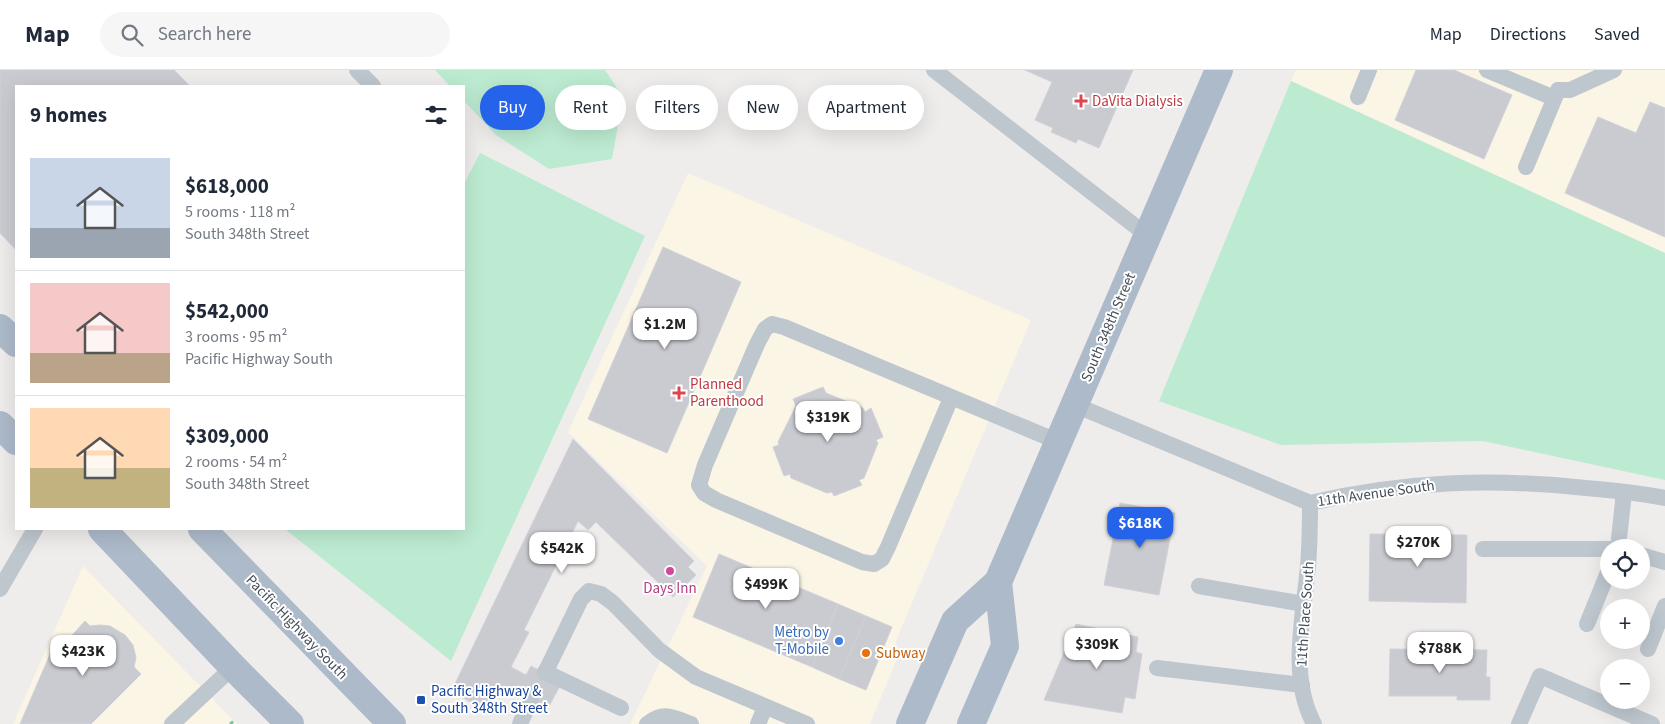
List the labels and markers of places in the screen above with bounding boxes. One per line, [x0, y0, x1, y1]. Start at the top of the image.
place label: DaVita Dialysis [1092, 91, 1183, 112]
marker: DaVita Dialysis [1074, 94, 1088, 108]
pin: $1.2M [630, 308, 700, 350]
place label: Planned Parenthood [690, 374, 764, 412]
marker: Planned Parenthood [672, 386, 686, 400]
pin: $319K [793, 400, 863, 443]
pin: $618K [1105, 506, 1175, 549]
pin: $270K [1383, 526, 1453, 568]
pin: $542K [527, 532, 597, 574]
marker: Days Inn [664, 565, 676, 577]
pin: $499K [731, 568, 801, 610]
place label: Days Inn [643, 578, 697, 599]
place label: Metro by T-Mobile [774, 622, 829, 660]
pin: $309K [1062, 628, 1132, 670]
pin: $788K [1405, 632, 1475, 674]
pin: $423K [48, 634, 118, 677]
marker: Metro by T-Mobile [833, 635, 845, 647]
place label: Subway [876, 643, 926, 664]
marker: Subway [860, 647, 872, 659]
place label: Pacific Highway & South 348th Street [431, 681, 548, 719]
marker: Pacific Highway & South 348th Street [415, 694, 427, 706]

